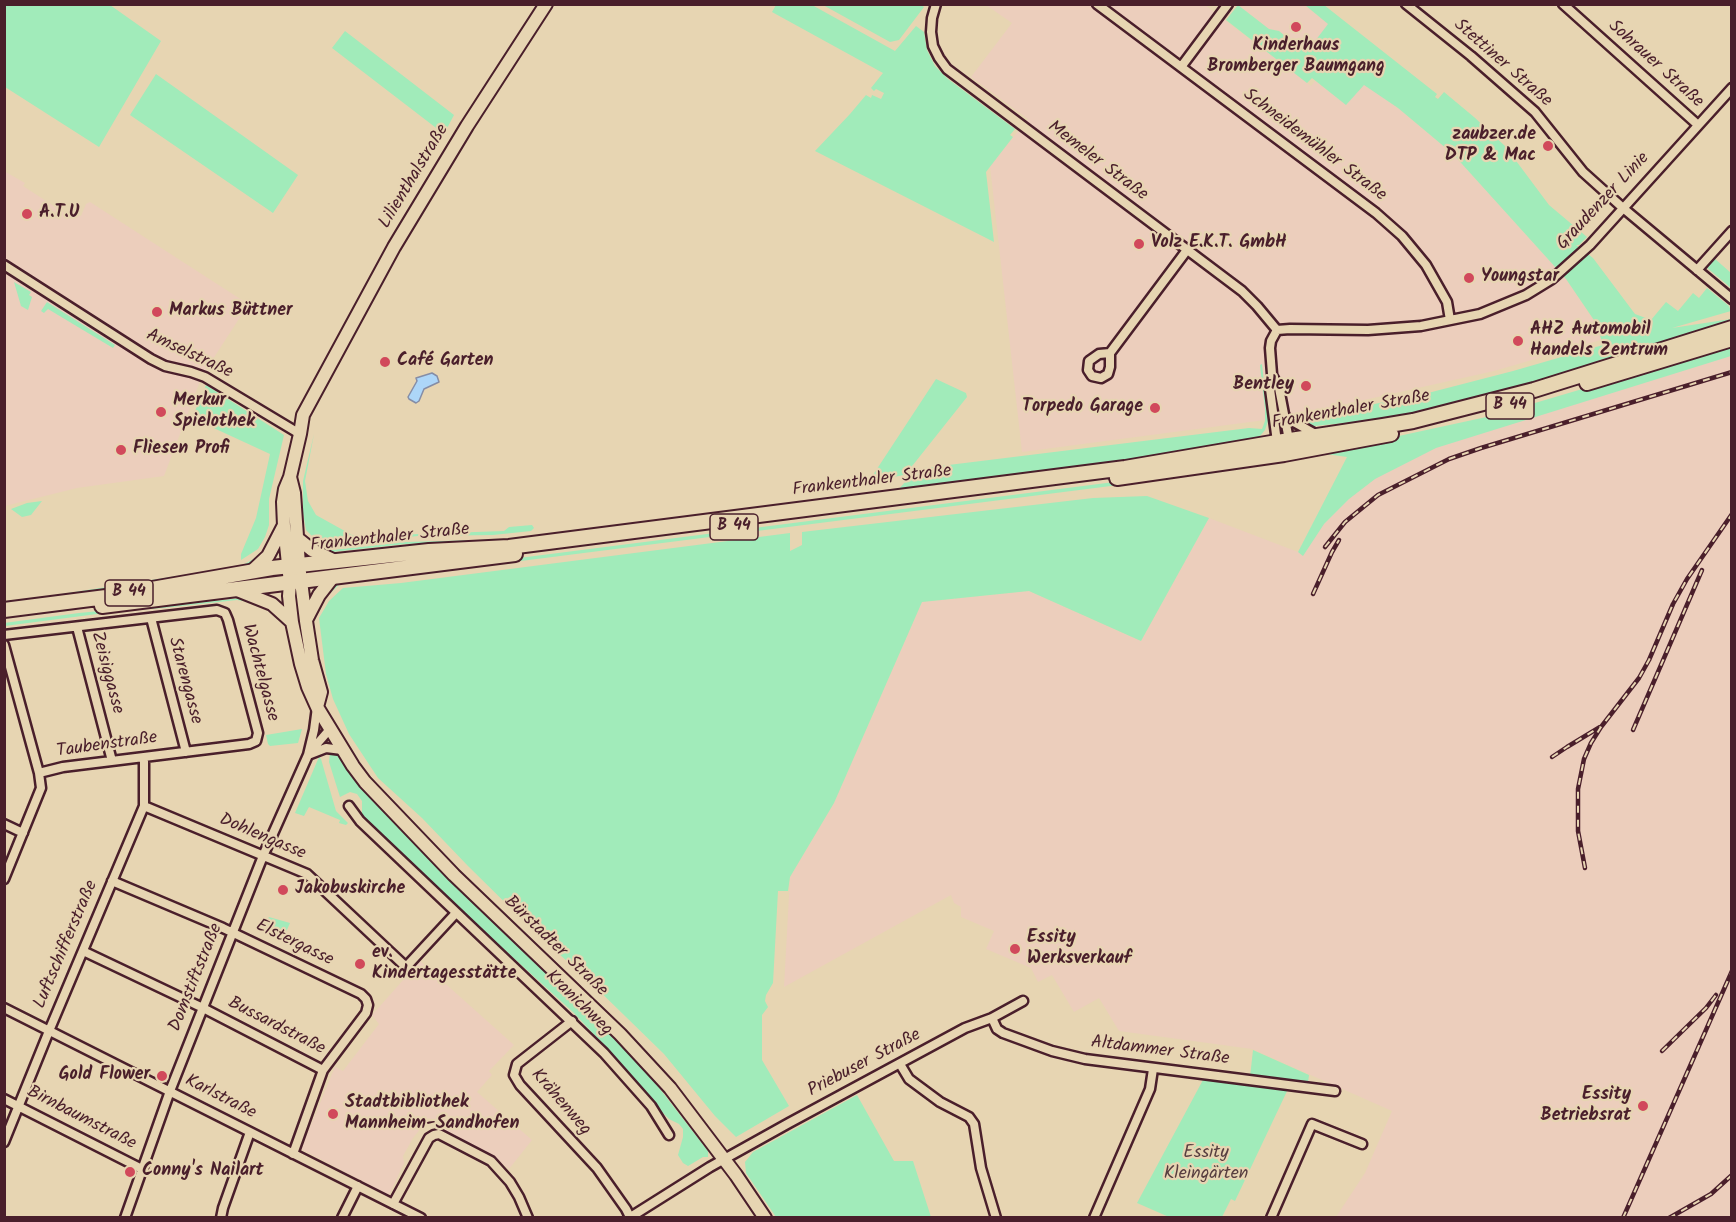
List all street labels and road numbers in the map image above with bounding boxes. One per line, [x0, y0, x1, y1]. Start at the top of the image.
street label: Stettiner Straße [1448, 15, 1556, 113]
street label: Sohrauer Straße [1603, 16, 1707, 114]
street label: Schneidemühler Straße [1238, 85, 1390, 207]
street label: Memeler Straße [1043, 117, 1151, 207]
street label: Lilienthalstraße [375, 121, 455, 233]
street label: Graudenzer Linie [1553, 149, 1655, 255]
street label: Amselstraße [142, 326, 236, 384]
street label: Frankenthaler Straße [1270, 386, 1432, 436]
road number: B 44 [1486, 393, 1534, 419]
street label: Frankenthaler Straße [791, 462, 953, 502]
road number: B 44 [710, 514, 758, 540]
street label: Frankenthaler Straße [309, 520, 471, 558]
road number: B 44 [105, 580, 153, 606]
street label: Wachtelgasse [236, 622, 282, 724]
street label: Zeisiggasse [85, 629, 127, 717]
street label: Starengasse [162, 635, 206, 727]
street label: Taubenstraße [55, 728, 159, 764]
street label: Dohlengasse [215, 810, 309, 866]
street label: Luftschifferstraße [30, 878, 104, 1012]
street label: Bürstadter Straße [499, 892, 611, 1002]
street label: Elstergasse [251, 916, 337, 972]
street label: Domstiftstraße [166, 921, 228, 1035]
street label: Kranichweg [540, 967, 616, 1041]
street label: Bussardstraße [224, 993, 328, 1061]
street label: Priebuser Straße [805, 1025, 925, 1103]
street label: Altdammer Straße [1090, 1033, 1230, 1071]
street label: Krähenweg [525, 1065, 595, 1141]
street label: Karlstraße [181, 1071, 259, 1125]
street label: Birnbaumstraße [23, 1082, 139, 1156]

